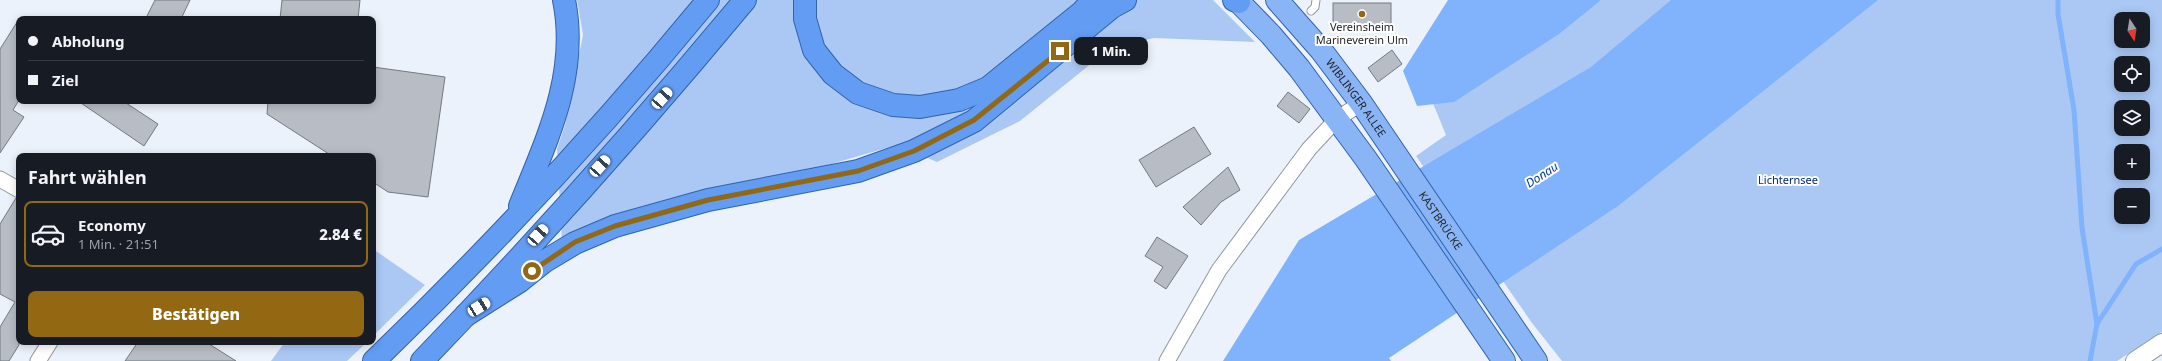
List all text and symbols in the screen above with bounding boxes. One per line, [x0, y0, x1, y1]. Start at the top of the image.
marker: Vereinsheim Marineverein Ulm [1357, 9, 1367, 19]
north arrow [2114, 12, 2150, 48]
map controls [2114, 12, 2150, 224]
place label: Vereinsheim Marineverein Ulm [1316, 19, 1408, 47]
text: Abholung [52, 31, 124, 51]
callout: 1 Min. [1074, 37, 1148, 65]
route end [1051, 42, 1069, 60]
text: 1 Min. [1091, 42, 1131, 60]
street label: WIBLINGER ALLEE [1323, 55, 1390, 140]
button: locate [2114, 56, 2150, 92]
text: Ziel [52, 70, 79, 90]
car [650, 85, 674, 111]
button: layers [2114, 100, 2150, 136]
button: + [2114, 144, 2150, 180]
car [588, 153, 612, 179]
water label: Donau [1522, 158, 1561, 191]
text: Fahrt wählen [28, 165, 147, 189]
park label: Lichternsee [1758, 172, 1818, 187]
street label: KASTBRÜCKE [1416, 188, 1466, 253]
button: − [2114, 188, 2150, 224]
text: Economy [78, 215, 146, 235]
icon: car [30, 216, 66, 252]
car [526, 222, 550, 248]
text: 2.84 € [319, 224, 362, 244]
text: 1 Min. · 21:51 [78, 235, 159, 253]
route start [523, 262, 541, 280]
button: Bestätigen [28, 291, 364, 337]
car [466, 296, 492, 318]

